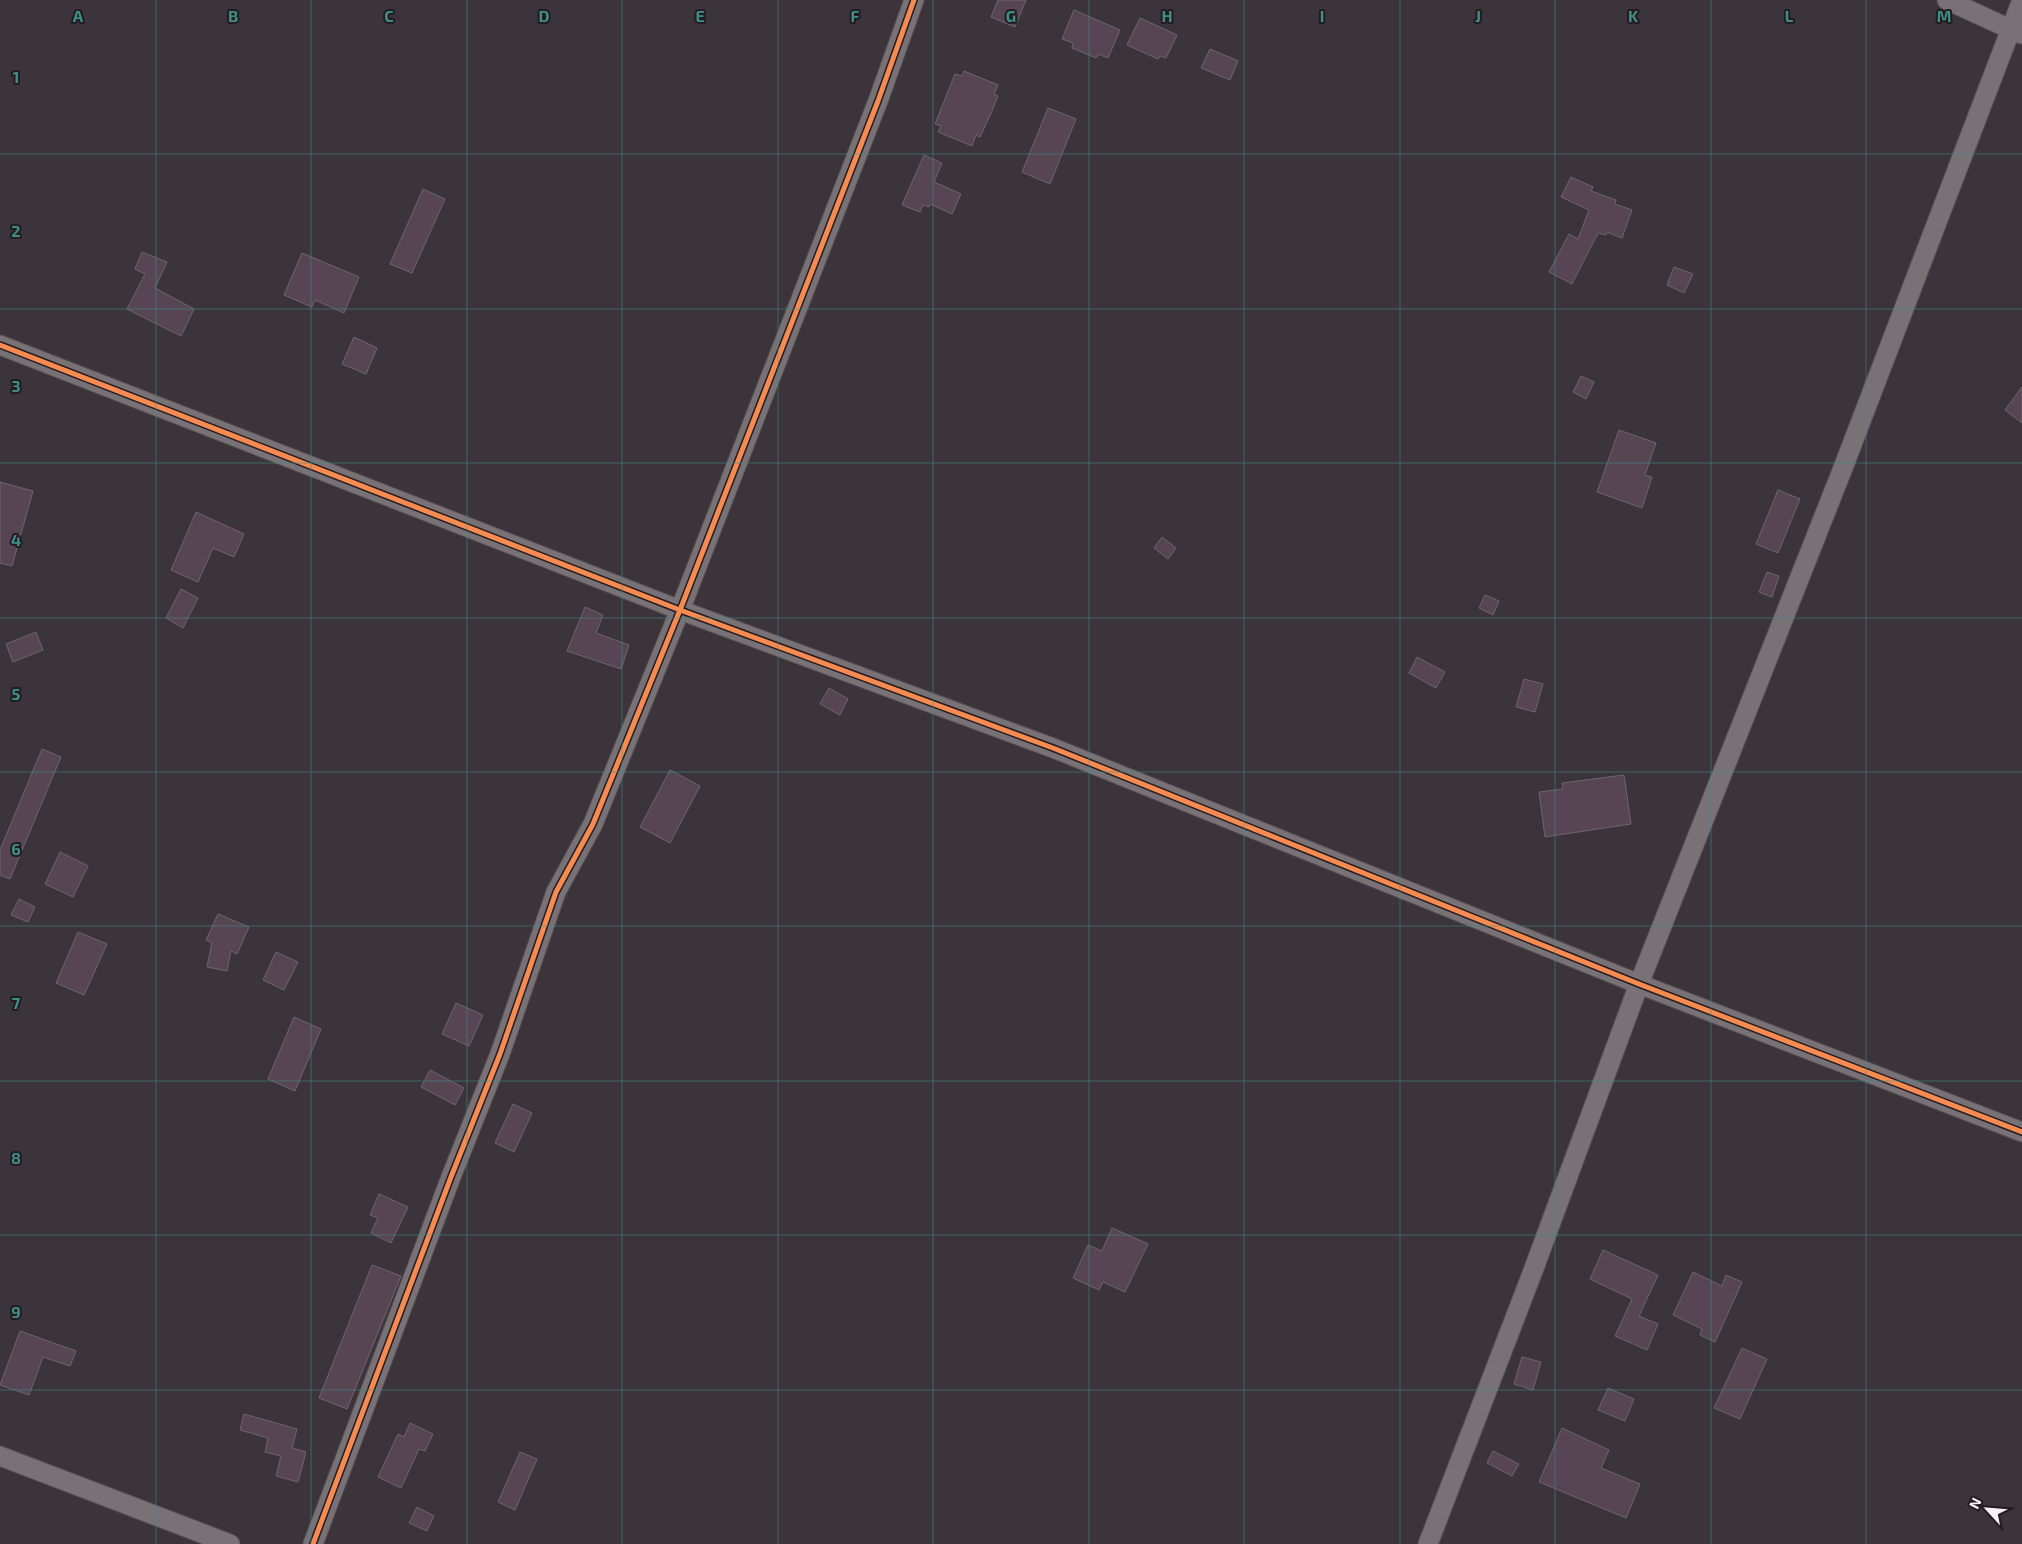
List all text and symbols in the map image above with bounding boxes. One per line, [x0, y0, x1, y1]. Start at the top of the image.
text: A [73, 6, 84, 25]
text: B [228, 6, 238, 25]
text: C [384, 6, 394, 25]
text: D [539, 6, 550, 25]
text: E [695, 6, 705, 25]
text: F [851, 6, 860, 25]
text: G [1006, 6, 1016, 25]
text: H [1161, 6, 1173, 25]
text: I [1320, 6, 1324, 25]
text: J [1475, 6, 1481, 25]
text: K [1628, 6, 1639, 25]
text: L [1785, 6, 1794, 25]
text: M [1937, 6, 1951, 25]
text: 1 [13, 67, 19, 86]
text: 2 [11, 221, 21, 240]
text: 3 [11, 376, 21, 395]
text: 4 [11, 530, 21, 549]
text: 5 [12, 684, 21, 703]
text: 6 [11, 839, 21, 858]
text: 7 [12, 993, 21, 1012]
text: 8 [11, 1148, 21, 1167]
text: 9 [11, 1302, 21, 1321]
north arrow [1962, 1484, 2012, 1534]
text: N [1965, 1495, 1985, 1511]

